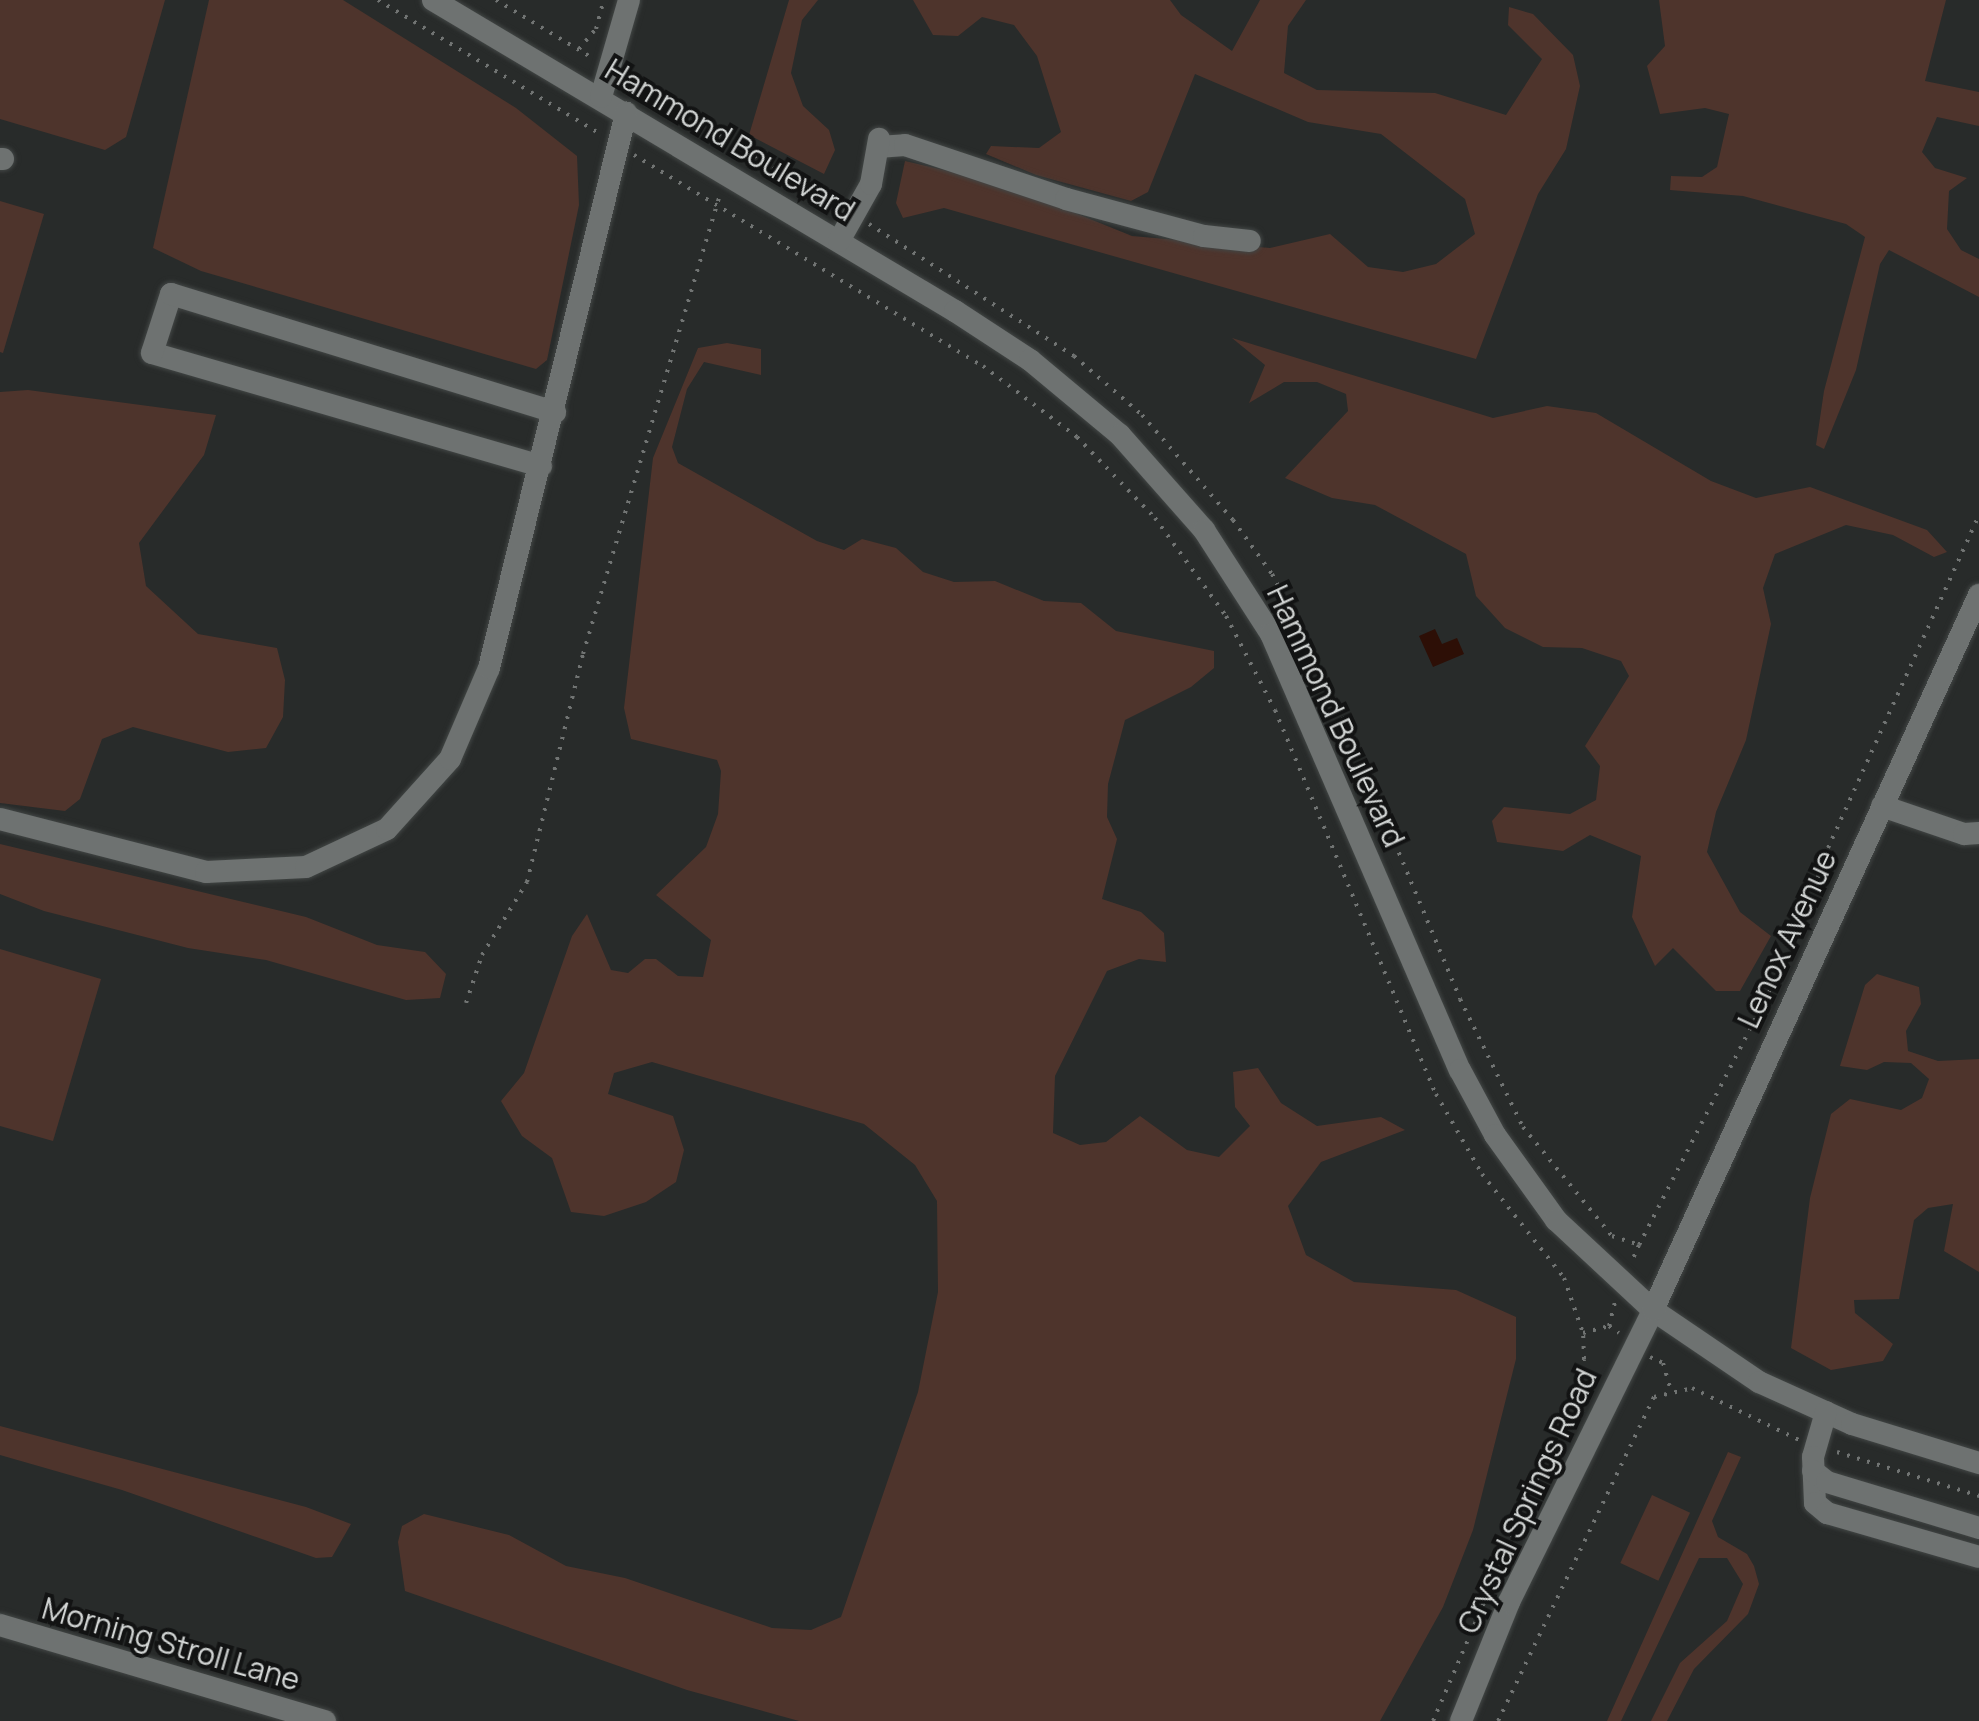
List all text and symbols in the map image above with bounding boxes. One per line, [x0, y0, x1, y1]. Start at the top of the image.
street label: Hammond Boulevard [599, 51, 861, 229]
street label: Hammond Boulevard [1260, 580, 1412, 852]
street label: Lenox Avenue [1730, 844, 1844, 1034]
street label: Crystal Springs Road [1450, 1363, 1604, 1639]
street label: Morning Stroll Lane [38, 1590, 304, 1698]

